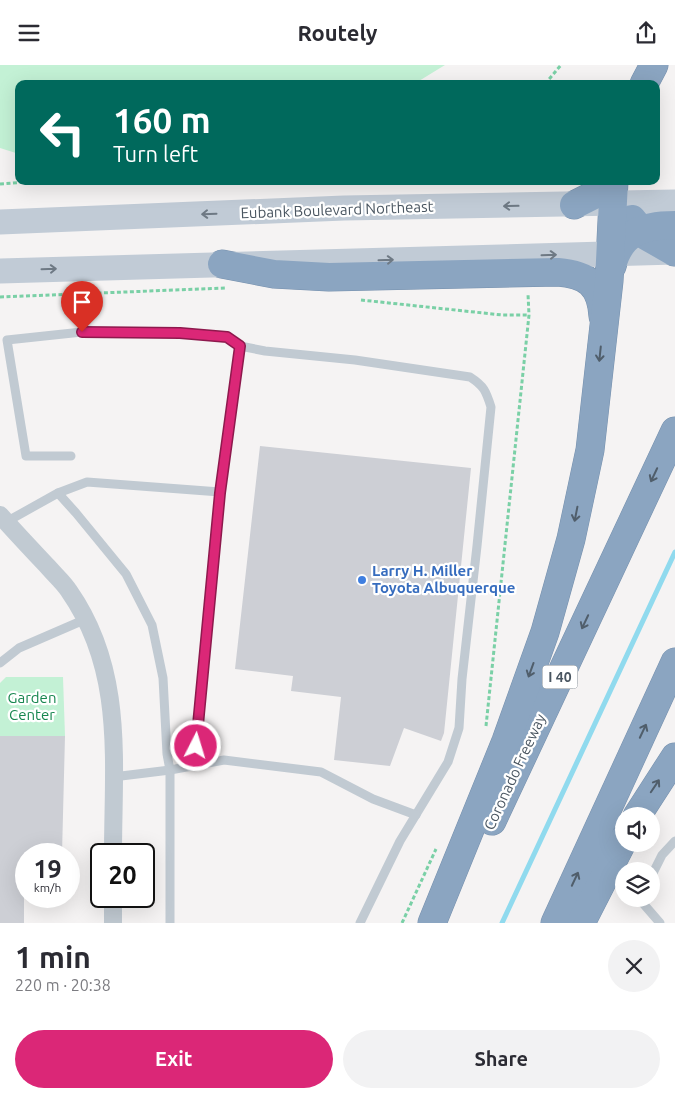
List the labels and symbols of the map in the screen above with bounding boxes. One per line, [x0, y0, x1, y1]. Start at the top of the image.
street label: Eubank Boulevard Northeast [240, 198, 434, 221]
one-way arrow [503, 201, 520, 211]
one-way arrow [201, 209, 217, 218]
one-way arrow [540, 250, 556, 260]
one-way arrow [378, 255, 394, 264]
one-way arrow [40, 264, 56, 274]
pin [61, 281, 103, 332]
one-way arrow [595, 346, 605, 362]
one-way arrow [649, 467, 659, 482]
one-way arrow [570, 506, 580, 522]
place label: Larry H. Miller Toyota Albuquerque [372, 562, 515, 596]
marker: Larry H. Miller Toyota Albuquerque [356, 574, 368, 586]
one-way arrow [580, 614, 590, 629]
one-way arrow [526, 662, 535, 678]
road number: I 40 [542, 665, 578, 689]
park label: Garden Center [8, 689, 56, 723]
street label: Coronado Freeway [480, 711, 549, 833]
position arrow [169, 719, 221, 771]
one-way arrow [639, 724, 649, 739]
one-way arrow [650, 780, 660, 794]
speed limit sign: 20 [90, 843, 155, 908]
one-way arrow [571, 872, 580, 887]

